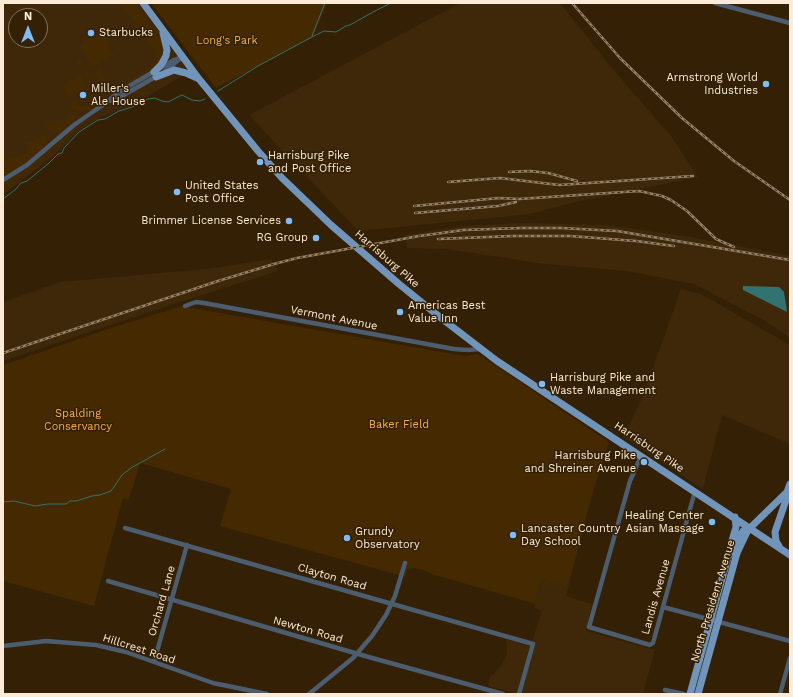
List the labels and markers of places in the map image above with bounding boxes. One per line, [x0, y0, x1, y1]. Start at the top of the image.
place label: Starbucks [99, 26, 153, 40]
marker: Starbucks [86, 28, 96, 38]
place label: Armstrong World Industries [666, 71, 758, 97]
marker: Armstrong World Industries [761, 79, 771, 89]
place label: Miller's Ale House [91, 82, 145, 108]
marker: Miller's Ale House [78, 90, 88, 100]
place label: Harrisburg Pike and Post Office [268, 149, 351, 175]
marker: Harrisburg Pike and Post Office [255, 157, 265, 167]
place label: United States Post Office [185, 179, 258, 205]
marker: United States Post Office [172, 187, 182, 197]
place label: Brimmer License Services [141, 214, 281, 228]
marker: Brimmer License Services [284, 216, 294, 226]
place label: RG Group [256, 231, 308, 245]
marker: RG Group [311, 233, 321, 243]
place label: Americas Best Value Inn [408, 299, 485, 325]
marker: Americas Best Value Inn [395, 307, 405, 317]
place label: Harrisburg Pike and Waste Management [550, 371, 656, 397]
marker: Harrisburg Pike and Waste Management [537, 379, 547, 389]
place label: Harrisburg Pike and Shreiner Avenue [525, 449, 636, 475]
marker: Harrisburg Pike and Shreiner Avenue [639, 457, 649, 467]
place label: Healing Center Asian Massage [625, 509, 704, 535]
marker: Healing Center Asian Massage [707, 517, 717, 527]
place label: Lancaster Country Day School [521, 522, 620, 548]
place label: Grundy Observatory [355, 525, 420, 551]
marker: Lancaster Country Day School [508, 530, 518, 540]
marker: Grundy Observatory [342, 533, 352, 543]

